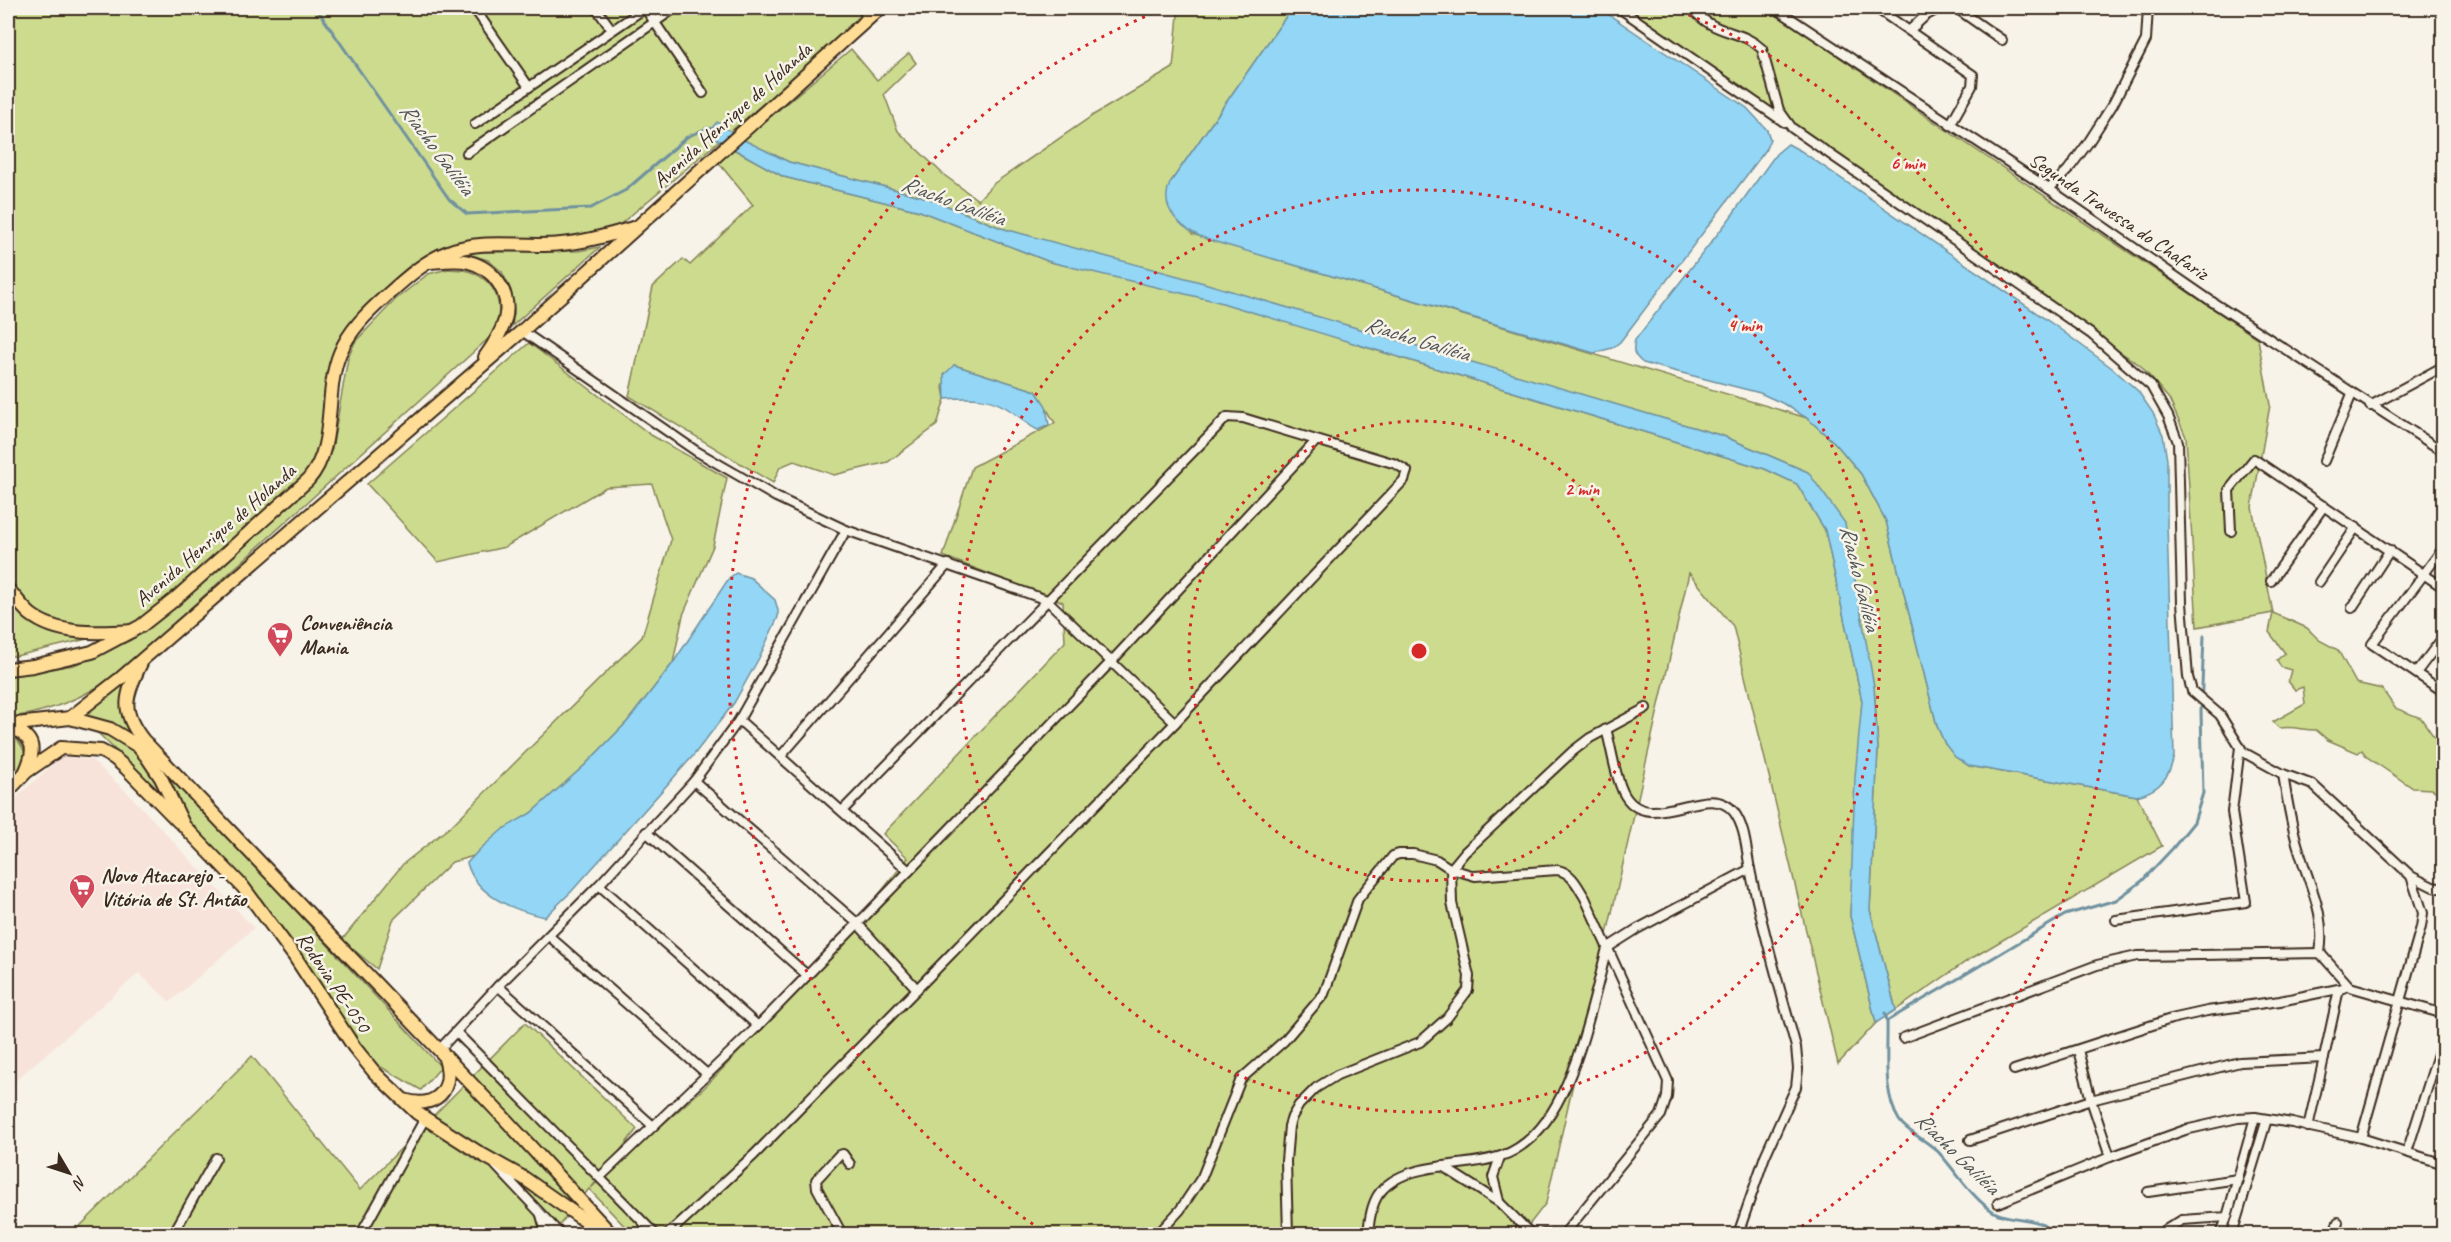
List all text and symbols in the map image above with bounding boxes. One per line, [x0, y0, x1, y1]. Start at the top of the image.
street label: Avenida Henrique de Holanda [647, 36, 818, 193]
water label: Riacho Galiléia [393, 98, 482, 202]
street label: Segunda Travessa do Chafariz [2024, 146, 2215, 287]
text: 6 min [1891, 152, 1926, 174]
water label: Riacho Galiléia [898, 169, 1010, 233]
water label: Riacho Galiléia [1361, 310, 1475, 369]
text: 4 min [1728, 314, 1763, 336]
street label: Avenida Henrique de Holanda [129, 457, 302, 612]
text: 2 min [1565, 478, 1600, 500]
water label: Riacho Galiléia [1833, 522, 1887, 636]
place label: Conveniência Mania [300, 610, 393, 660]
supermarket icon: Conveniência Mania [265, 620, 295, 658]
centre of rings [1409, 641, 1429, 661]
place label: Novo Atacarejo - Vitória de St. Antão [101, 862, 248, 912]
supermarket icon: Novo Atacarejo - Vitória de St. Antão [67, 872, 97, 910]
street label: Rodovia PE-050 [291, 927, 378, 1038]
water label: Riacho Galiléia [1909, 1106, 2007, 1202]
north arrow [39, 1143, 99, 1203]
text: N [67, 1172, 91, 1194]

